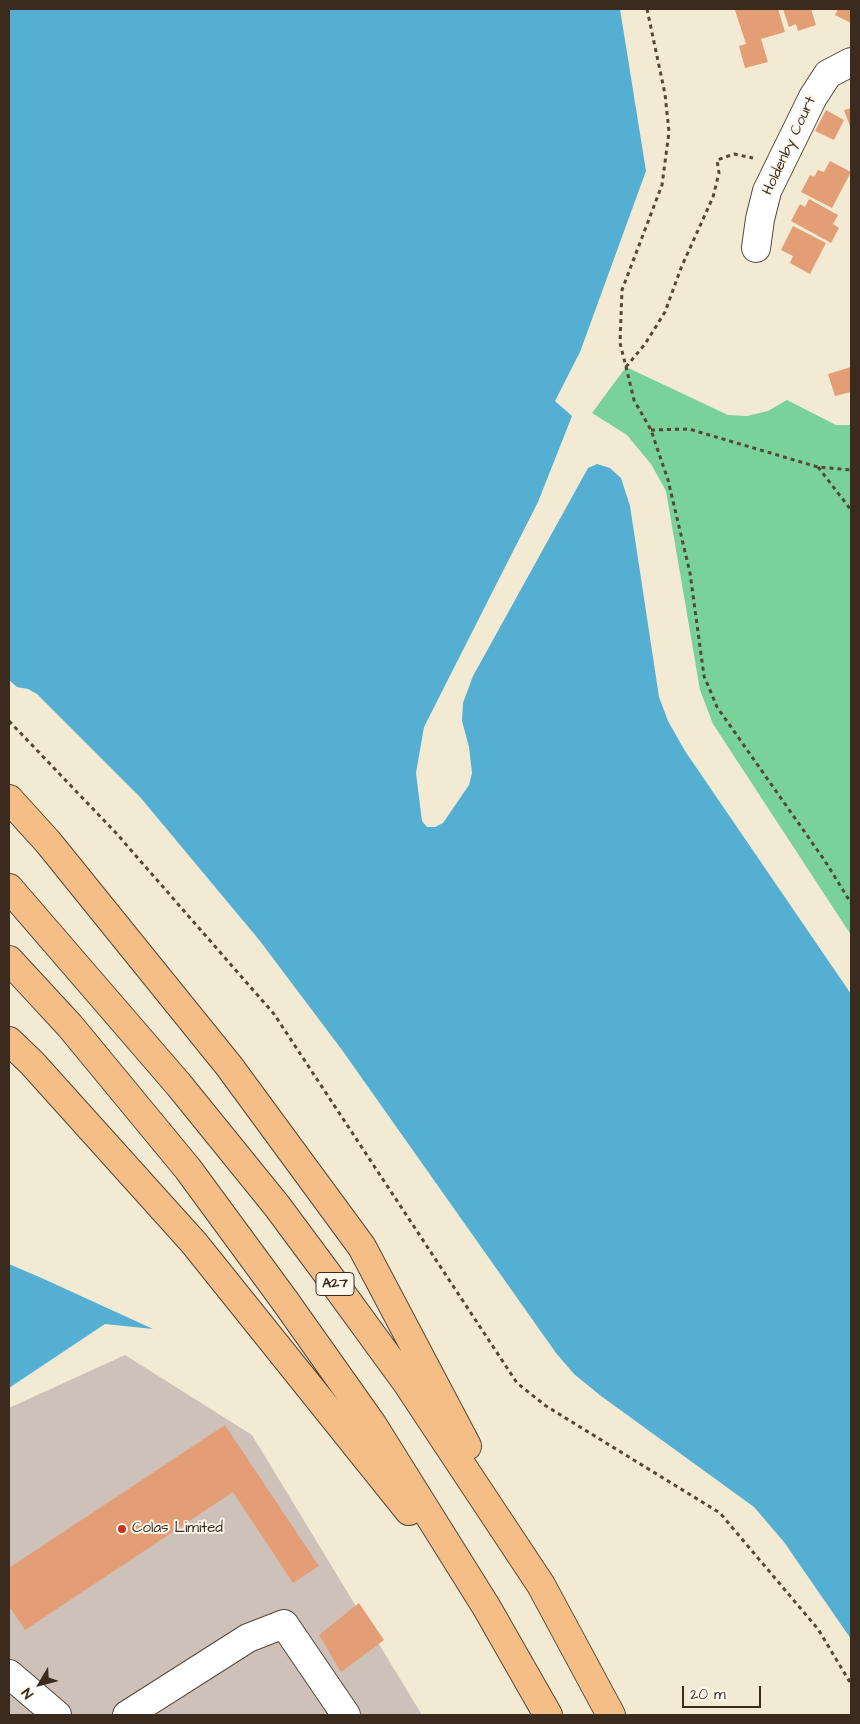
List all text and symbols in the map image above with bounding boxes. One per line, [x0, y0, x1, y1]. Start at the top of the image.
street label: Holdenby Court [759, 94, 821, 198]
road number: A27 [316, 1272, 354, 1296]
place label: Colas Limited [132, 1520, 223, 1538]
marker: Colas Limited [116, 1523, 128, 1535]
north arrow [15, 1659, 65, 1709]
scale bar [685, 1676, 764, 1708]
text: N [17, 1684, 39, 1703]
text: 20 m [690, 1684, 726, 1705]

